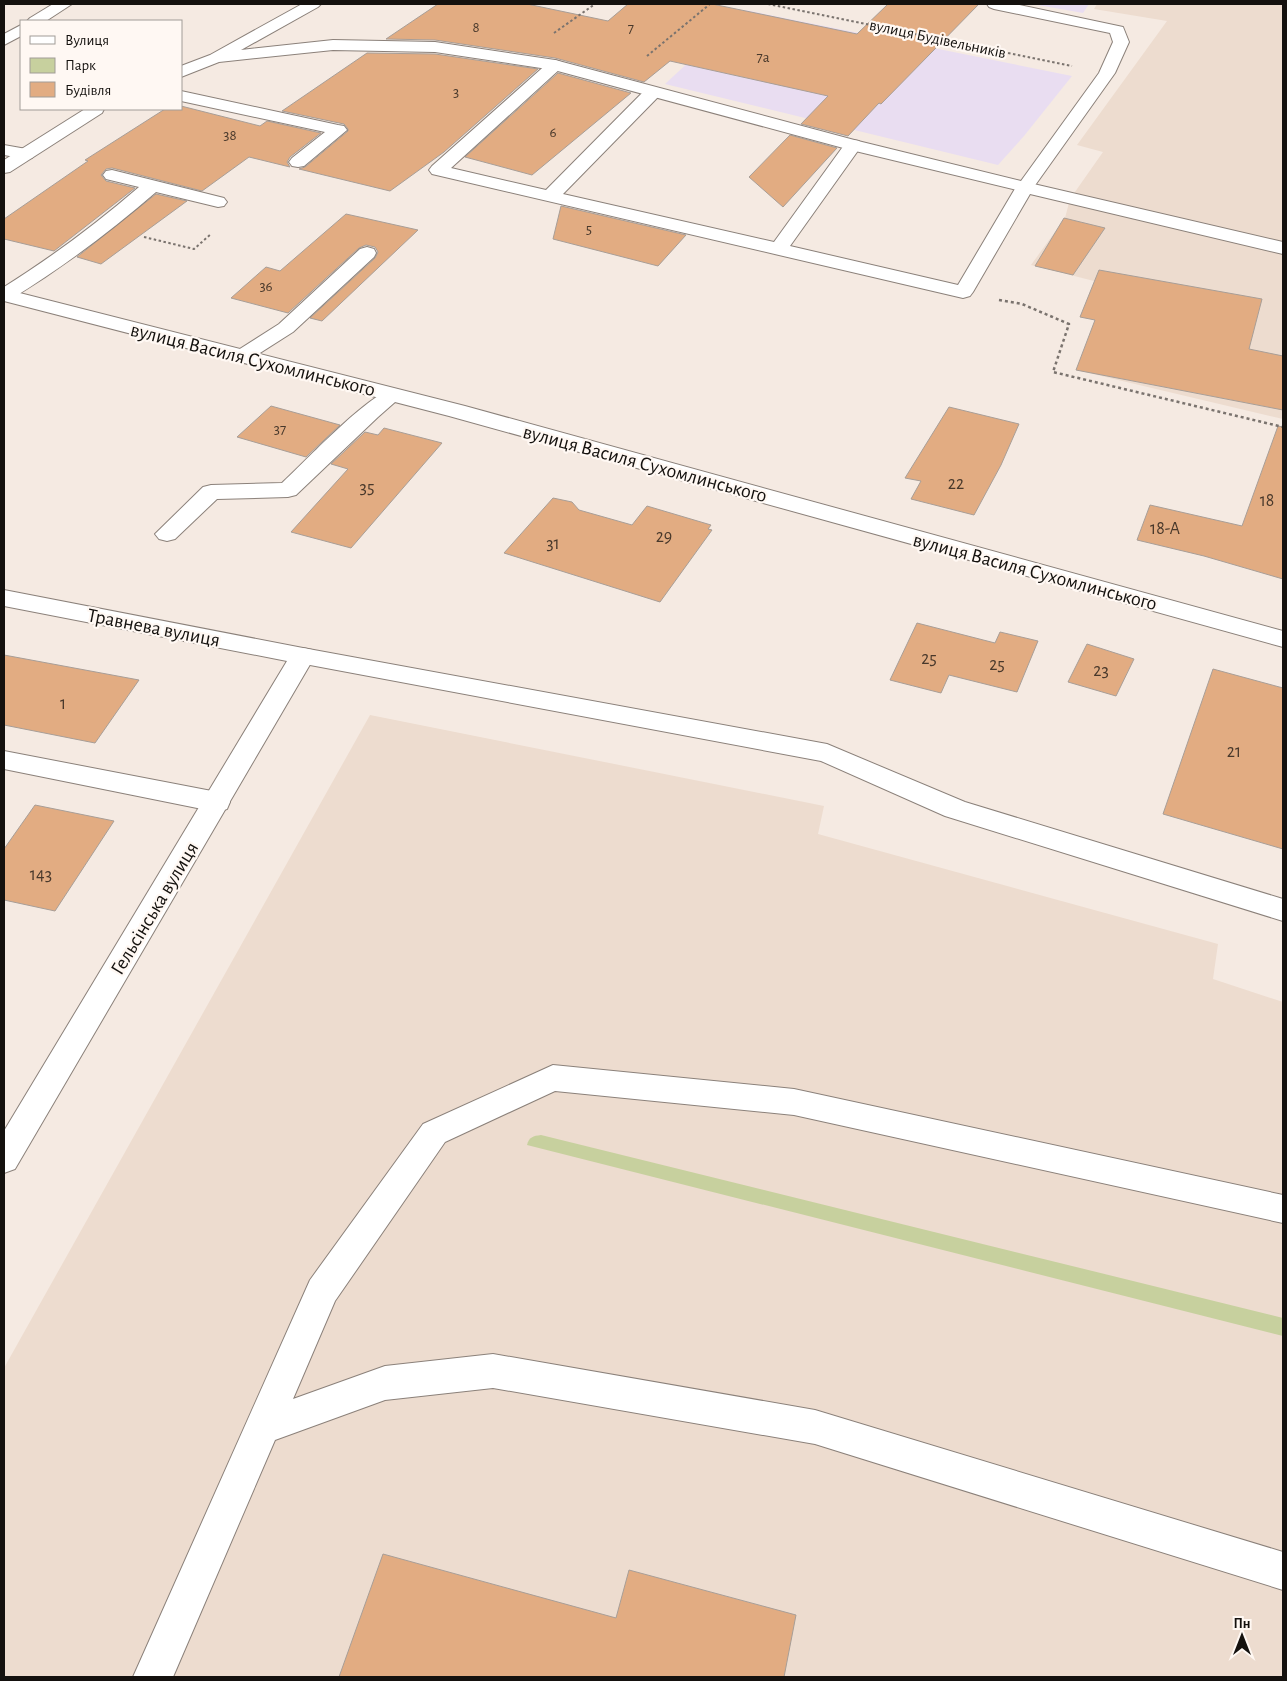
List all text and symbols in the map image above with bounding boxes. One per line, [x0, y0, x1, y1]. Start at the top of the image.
street label: вулиця Будівельників [868, 17, 1008, 62]
legend [20, 20, 182, 110]
house number: 8 [472, 20, 480, 35]
house number: 7 [628, 21, 634, 36]
text: Вулиця [65, 33, 109, 48]
house number: 7а [756, 50, 770, 65]
text: Парк [65, 58, 96, 73]
text: Будівля [65, 83, 111, 98]
house number: 3 [453, 85, 459, 100]
house number: 6 [549, 125, 557, 140]
house number: 38 [223, 128, 237, 143]
house number: 5 [586, 222, 592, 237]
house number: 36 [259, 279, 273, 294]
street label: вулиця Василя Сухомлинського [128, 320, 377, 400]
house number: 37 [274, 422, 286, 437]
street label: вулиця Василя Сухомлинського [521, 422, 769, 506]
house number: 22 [948, 475, 964, 493]
house number: 35 [360, 479, 374, 497]
house number: 18 [1260, 492, 1274, 510]
house number: 18-А [1150, 520, 1180, 538]
house number: 29 [656, 528, 672, 546]
street label: вулиця Василя Сухомлинського [911, 530, 1159, 614]
house number: 31 [546, 535, 560, 553]
street label: Травнева вулиця [86, 605, 222, 651]
house number: 25 [921, 650, 937, 668]
house number: 25 [989, 656, 1005, 674]
house number: 23 [1093, 662, 1109, 680]
house number: 1 [60, 695, 66, 713]
house number: 21 [1227, 743, 1241, 761]
street label: Гельсінська вулиця [107, 839, 202, 978]
house number: 143 [30, 866, 52, 884]
north arrow [1217, 1611, 1267, 1661]
text: Пн [1233, 1617, 1251, 1631]

